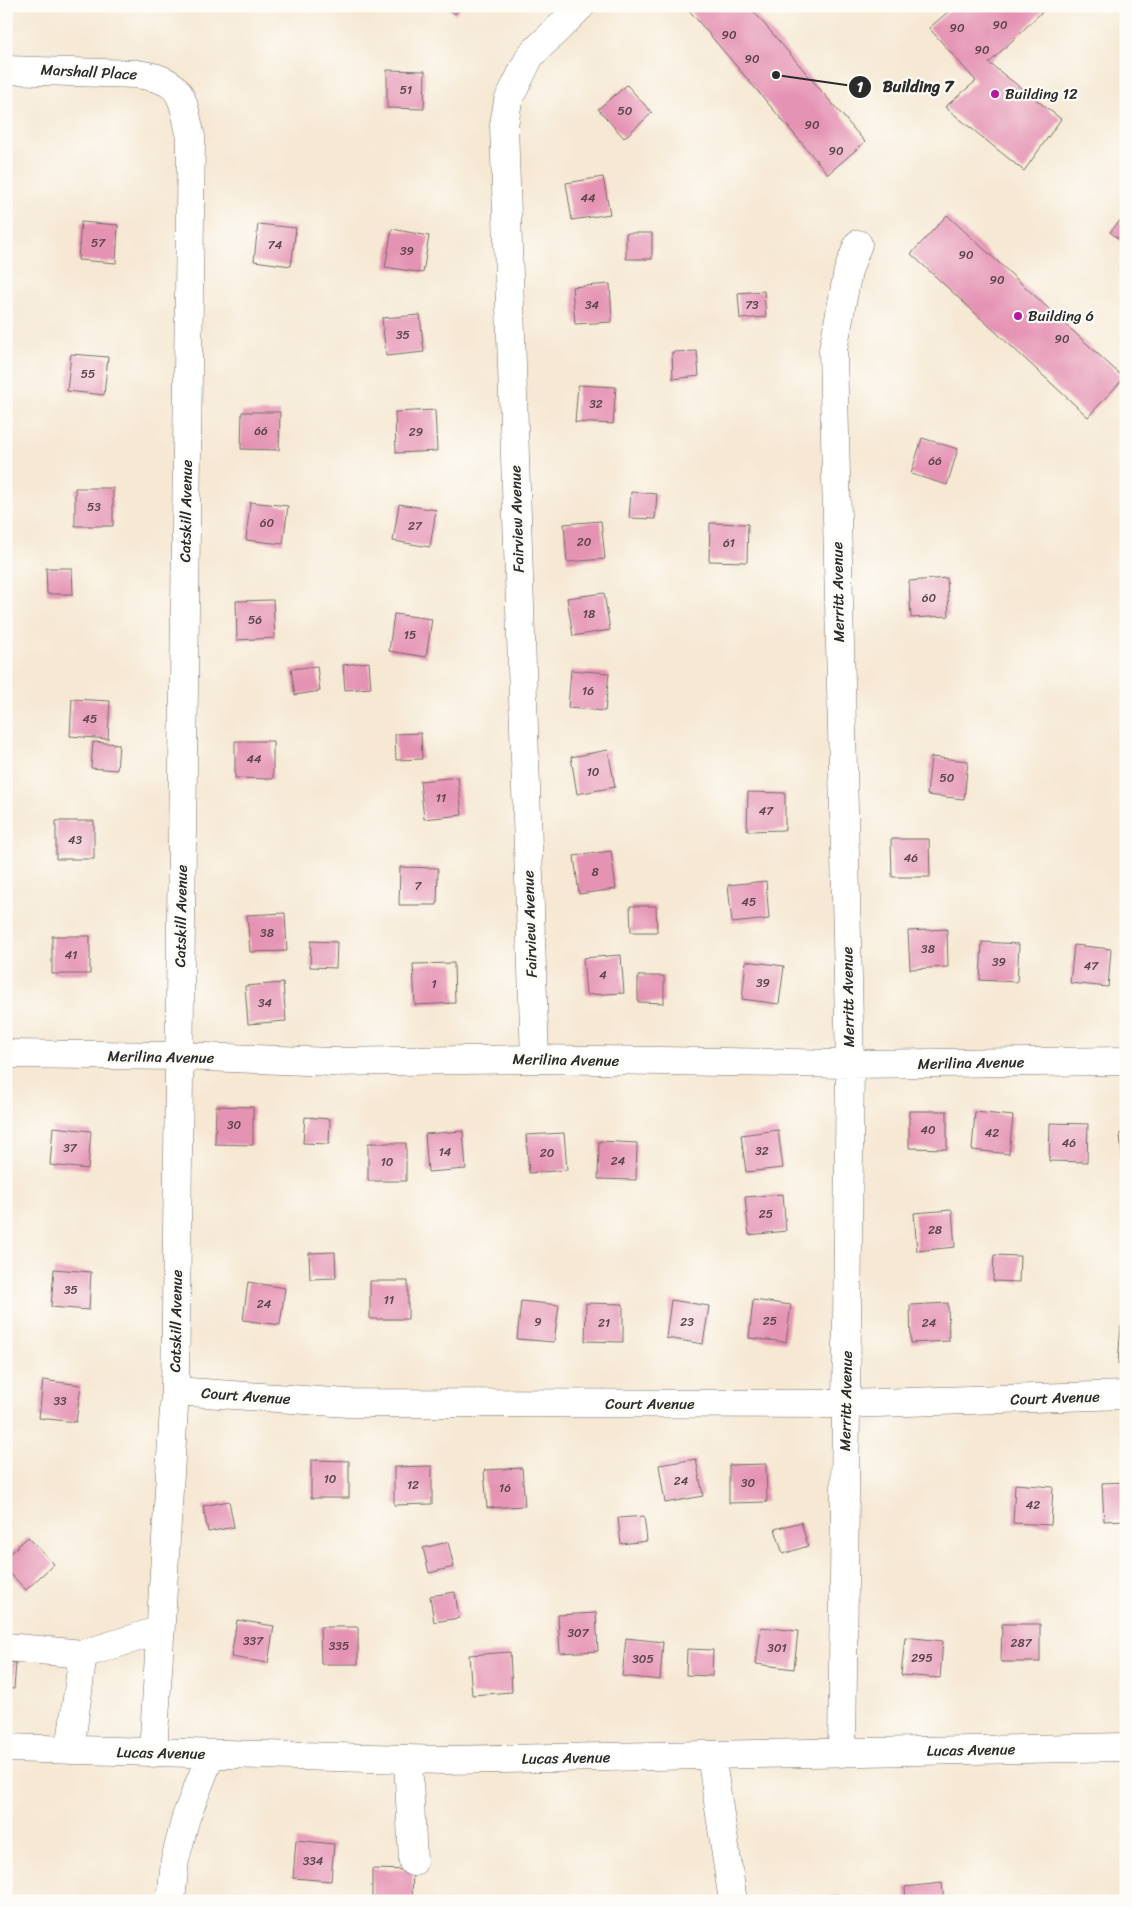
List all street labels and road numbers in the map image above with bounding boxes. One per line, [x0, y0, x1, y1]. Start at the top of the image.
street label: Marshall Place [40, 56, 138, 88]
street label: Catskill Avenue [172, 459, 200, 563]
street label: Fairview Avenue [502, 465, 532, 573]
street label: Merritt Avenue [824, 541, 852, 643]
street label: Catskill Avenue [167, 864, 195, 968]
street label: Fairview Avenue [515, 870, 545, 978]
street label: Merritt Avenue [834, 946, 862, 1048]
street label: Merilina Avenue [107, 1043, 215, 1071]
street label: Merilina Avenue [512, 1046, 620, 1074]
street label: Merilina Avenue [917, 1049, 1025, 1077]
street label: Catskill Avenue [162, 1269, 190, 1373]
street label: Merritt Avenue [832, 1350, 860, 1452]
street label: Court Avenue [200, 1380, 292, 1412]
street label: Court Avenue [1010, 1383, 1100, 1413]
street label: Court Avenue [605, 1391, 695, 1417]
street label: Lucas Avenue [926, 1736, 1016, 1764]
street label: Lucas Avenue [116, 1739, 206, 1767]
street label: Lucas Avenue [521, 1744, 611, 1772]

